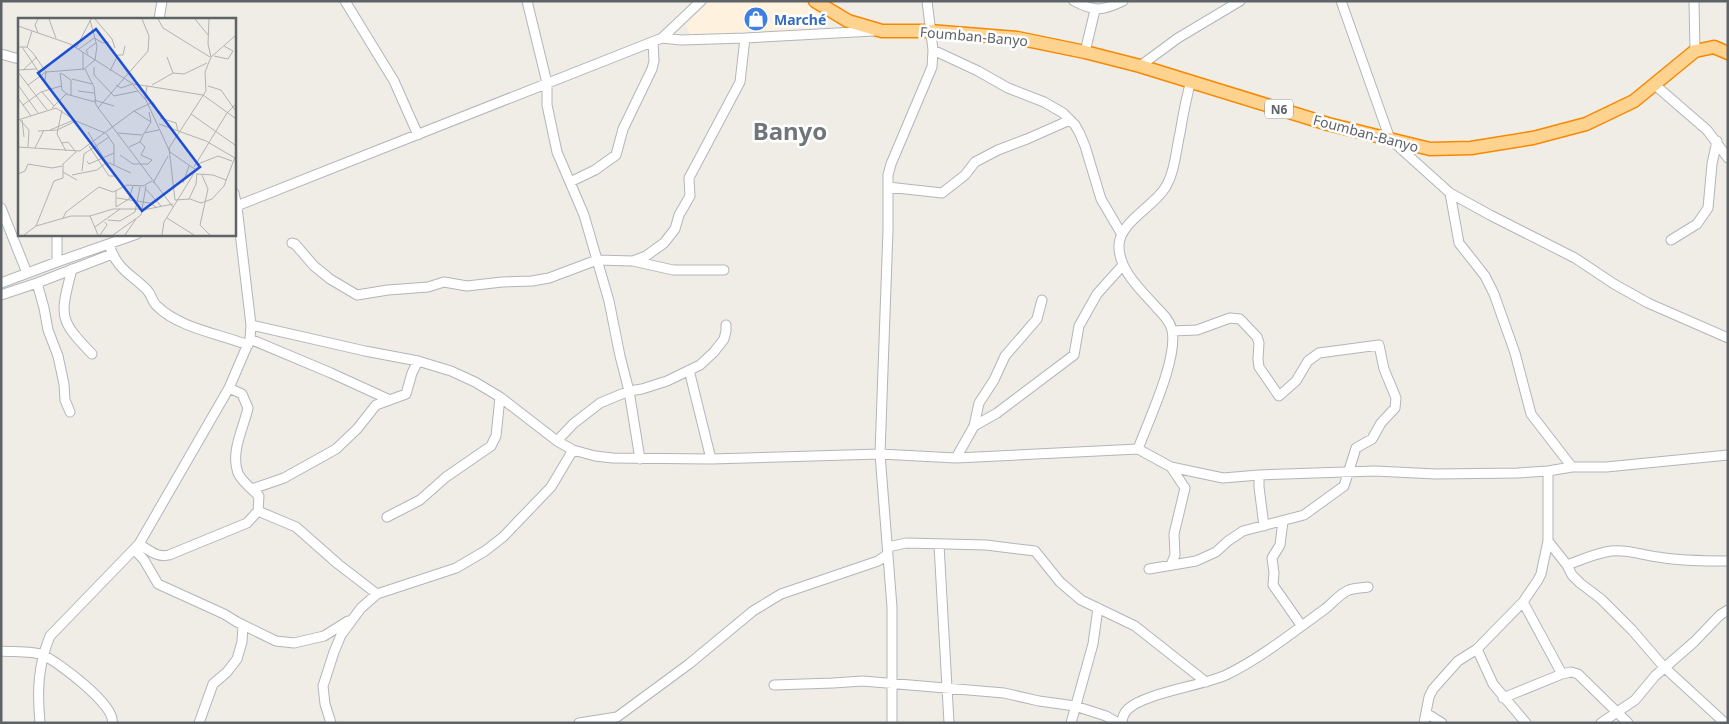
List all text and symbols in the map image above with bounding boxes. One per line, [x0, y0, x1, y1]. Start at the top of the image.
shop icon: Marché [743, 6, 769, 32]
place label: Marché [774, 10, 826, 29]
inset map [18, 18, 235, 235]
street label: Foumban-Banyo [919, 22, 1029, 50]
road number: N6 [1265, 100, 1293, 118]
street label: Foumban-Banyo [1311, 110, 1421, 156]
district label: Banyo [753, 114, 827, 147]

